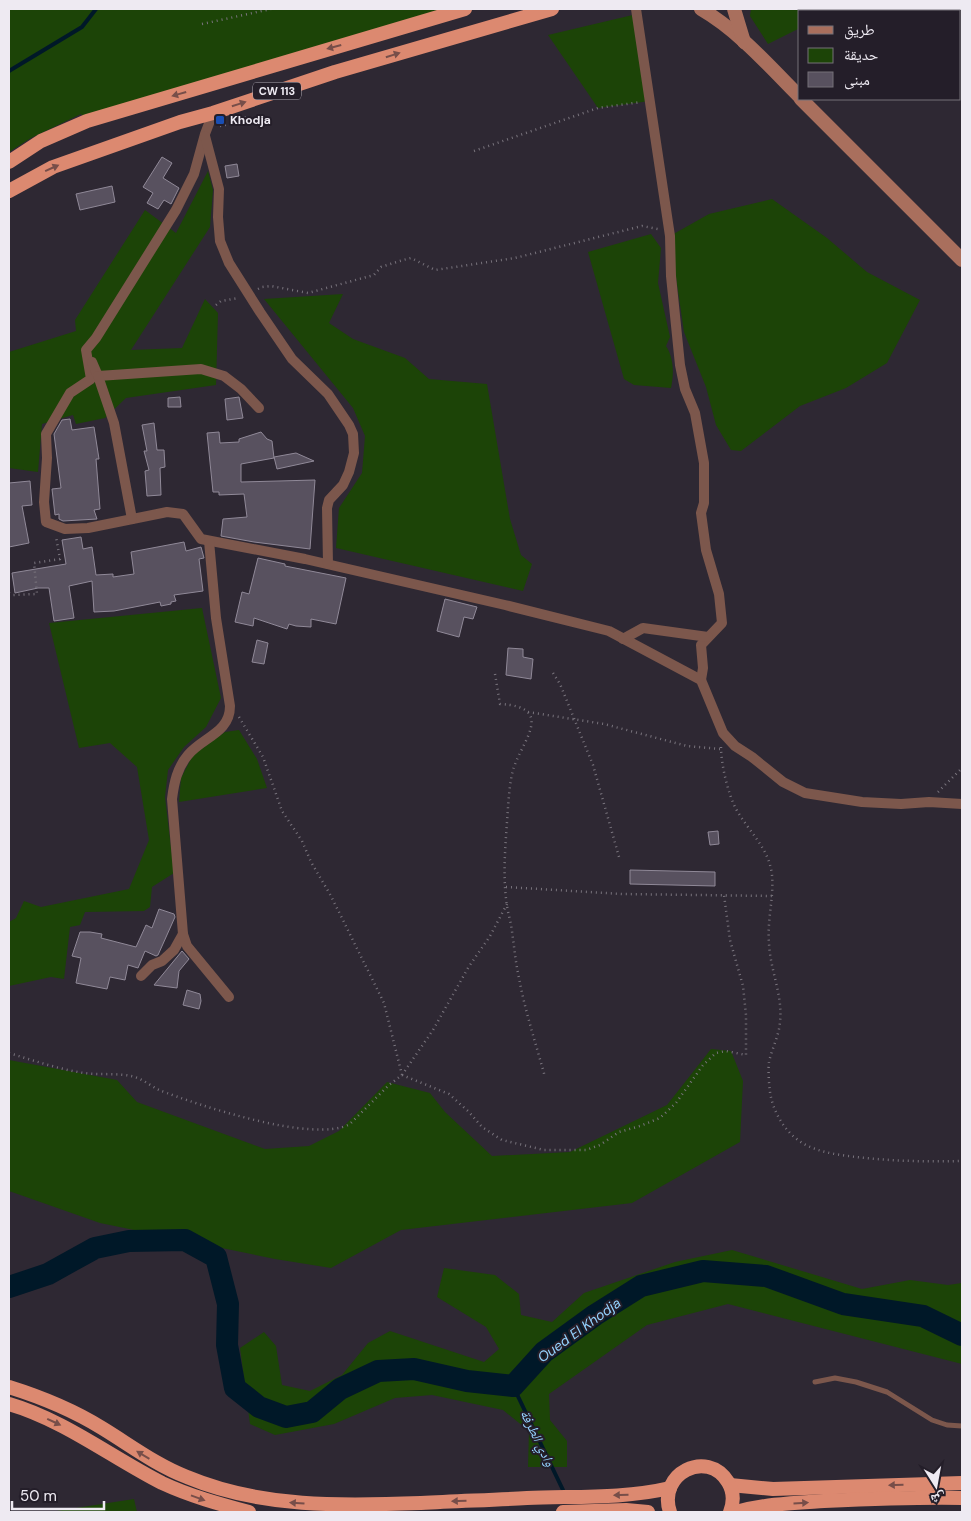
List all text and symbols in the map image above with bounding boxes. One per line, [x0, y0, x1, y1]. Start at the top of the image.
legend [798, 10, 961, 100]
text: طريق [844, 20, 875, 40]
one-way arrow [327, 44, 342, 52]
text: حديقة [844, 45, 879, 65]
one-way arrow [386, 51, 401, 58]
text: مبنى [844, 70, 870, 90]
road number: CW 113 [253, 82, 301, 100]
one-way arrow [171, 91, 186, 99]
one-way arrow [231, 100, 246, 107]
place label: Khodja [230, 112, 271, 128]
marker: Khodja [214, 114, 226, 126]
one-way arrow [45, 164, 59, 172]
water label: Oued El Khodja [534, 1293, 625, 1366]
water label: وادي الطرفة [514, 1407, 560, 1471]
one-way arrow [47, 1419, 61, 1427]
one-way arrow [137, 1450, 150, 1459]
north arrow [911, 1461, 961, 1511]
scale bar [12, 1478, 105, 1510]
one-way arrow [888, 1481, 904, 1489]
text: 50 m [20, 1486, 57, 1506]
text: ش [929, 1489, 947, 1509]
one-way arrow [613, 1491, 629, 1499]
one-way arrow [190, 1495, 205, 1502]
one-way arrow [288, 1498, 304, 1506]
one-way arrow [451, 1498, 467, 1506]
one-way arrow [794, 1498, 810, 1506]

